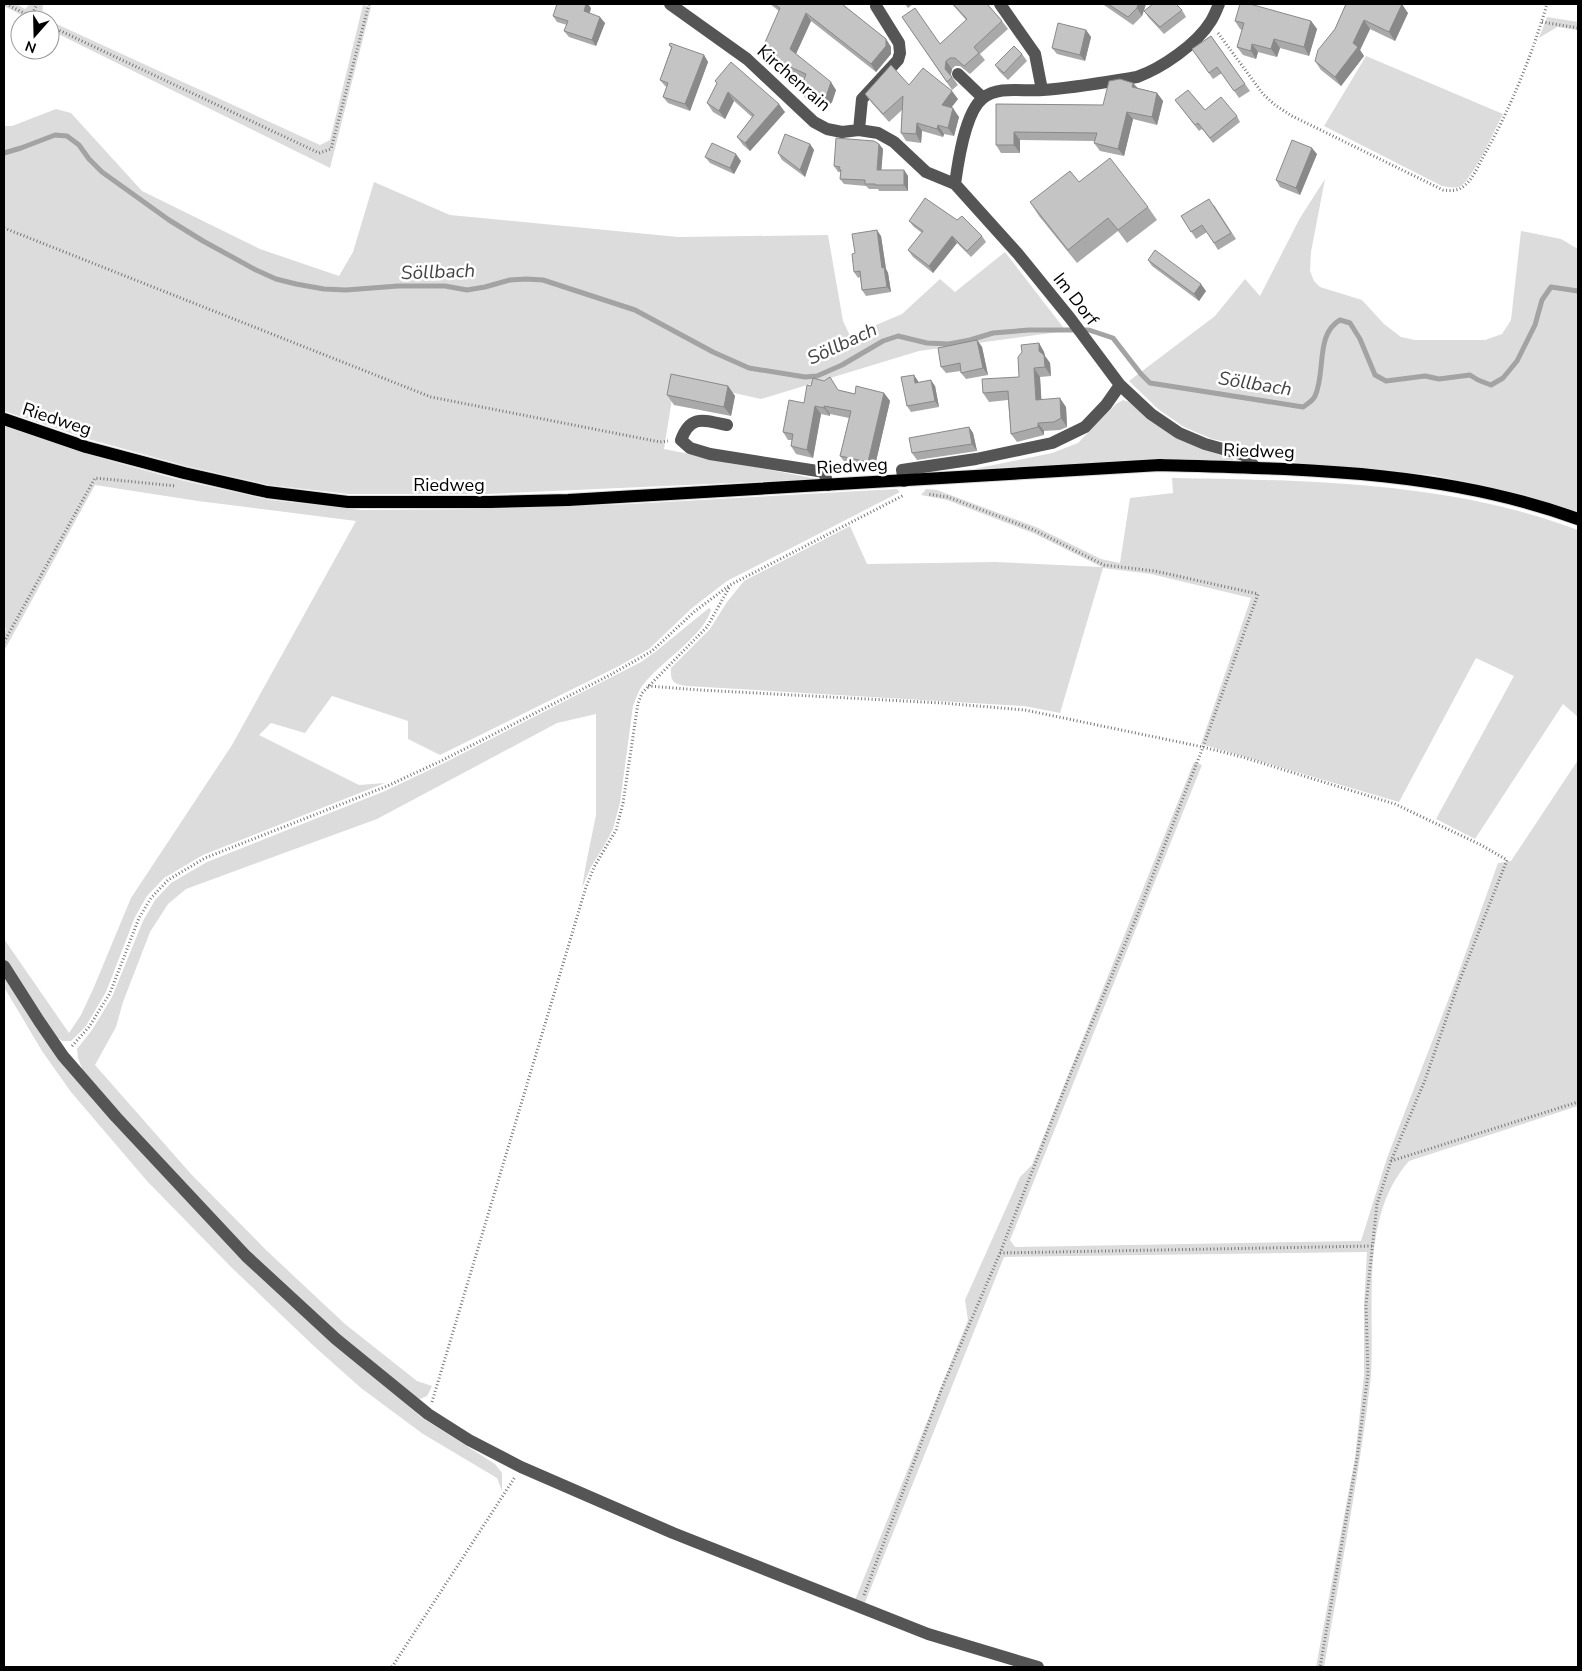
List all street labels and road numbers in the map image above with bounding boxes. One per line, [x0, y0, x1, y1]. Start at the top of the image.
street label: Kirchenrain [752, 39, 836, 117]
street label: Im Dorf [1048, 268, 1105, 331]
street label: Riedweg [19, 397, 95, 441]
street label: Riedweg [1223, 438, 1295, 464]
street label: Riedweg [816, 452, 888, 480]
street label: Riedweg [413, 473, 485, 497]

